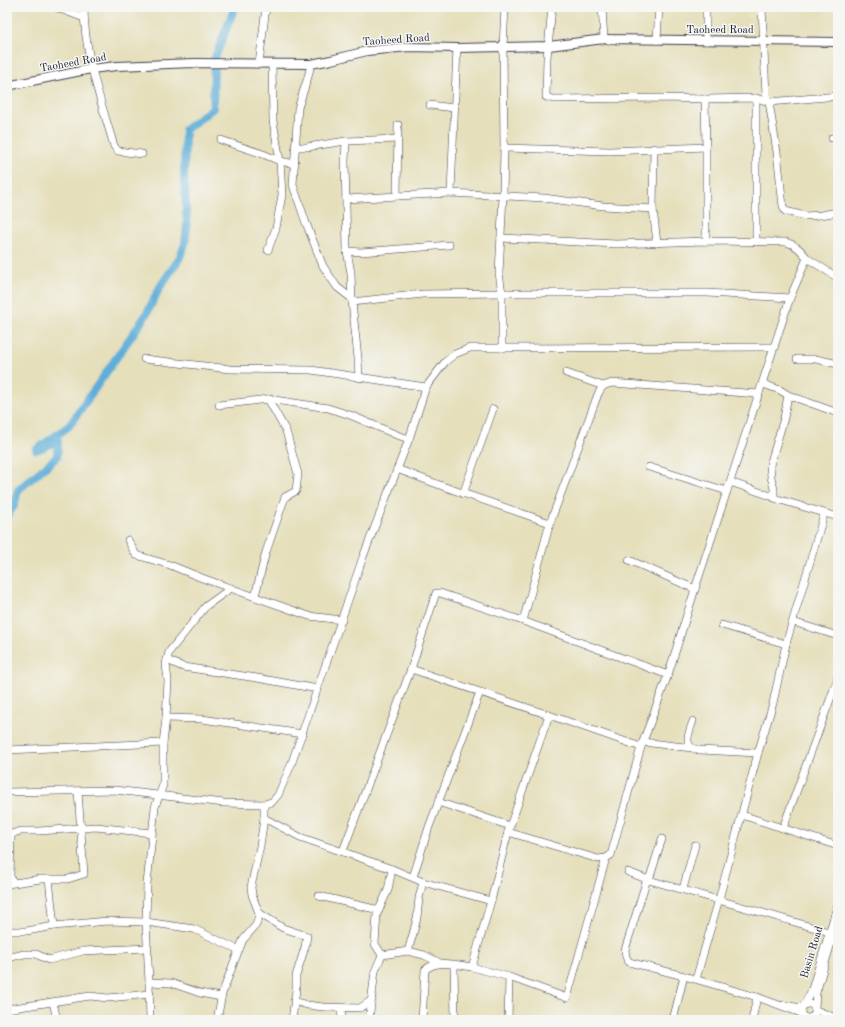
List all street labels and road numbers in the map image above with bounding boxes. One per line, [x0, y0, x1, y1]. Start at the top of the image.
street label: Taoheed Road [686, 25, 754, 36]
street label: Taoheed Road [362, 33, 430, 48]
street label: Taoheed Road [39, 52, 108, 75]
street label: Basin Road [799, 925, 826, 980]

